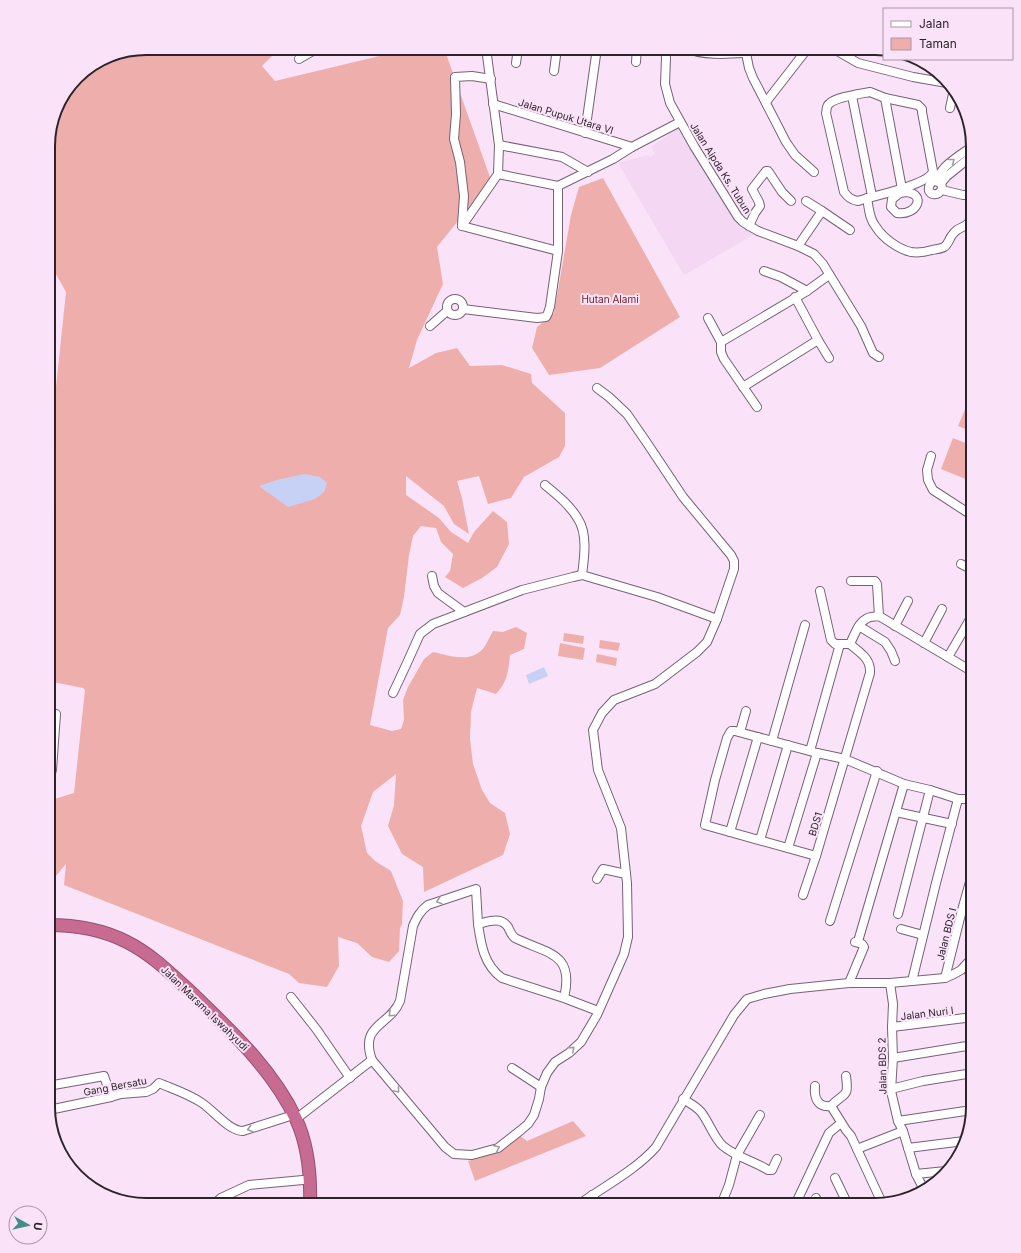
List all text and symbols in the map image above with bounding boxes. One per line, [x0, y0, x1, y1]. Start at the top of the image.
legend [883, 8, 1013, 60]
text: Jalan [919, 16, 949, 31]
text: Taman [919, 36, 957, 51]
street label: Jalan Pupuk Utara VI [517, 96, 615, 136]
street label: Jalan Aipda Ks. Tubun [688, 120, 754, 216]
one-way arrow [947, 159, 954, 166]
park label: Hutan Alami [581, 293, 639, 305]
street label: BDS1 [806, 811, 824, 837]
one-way arrow [435, 897, 442, 905]
street label: Jalan BDS I [934, 906, 958, 962]
street label: Jalan Marsma Iswahyudi [159, 963, 251, 1053]
street label: Jalan Nuri I [900, 1004, 954, 1022]
one-way arrow [388, 1009, 396, 1016]
street label: Jalan BDS 2 [876, 1037, 888, 1095]
one-way arrow [568, 1047, 575, 1054]
street label: Gang Bersatu [82, 1074, 148, 1098]
one-way arrow [392, 1085, 399, 1093]
one-way arrow [247, 1124, 254, 1133]
one-way arrow [492, 1145, 500, 1153]
north arrow [8, 1205, 48, 1245]
text: U [30, 1221, 45, 1231]

